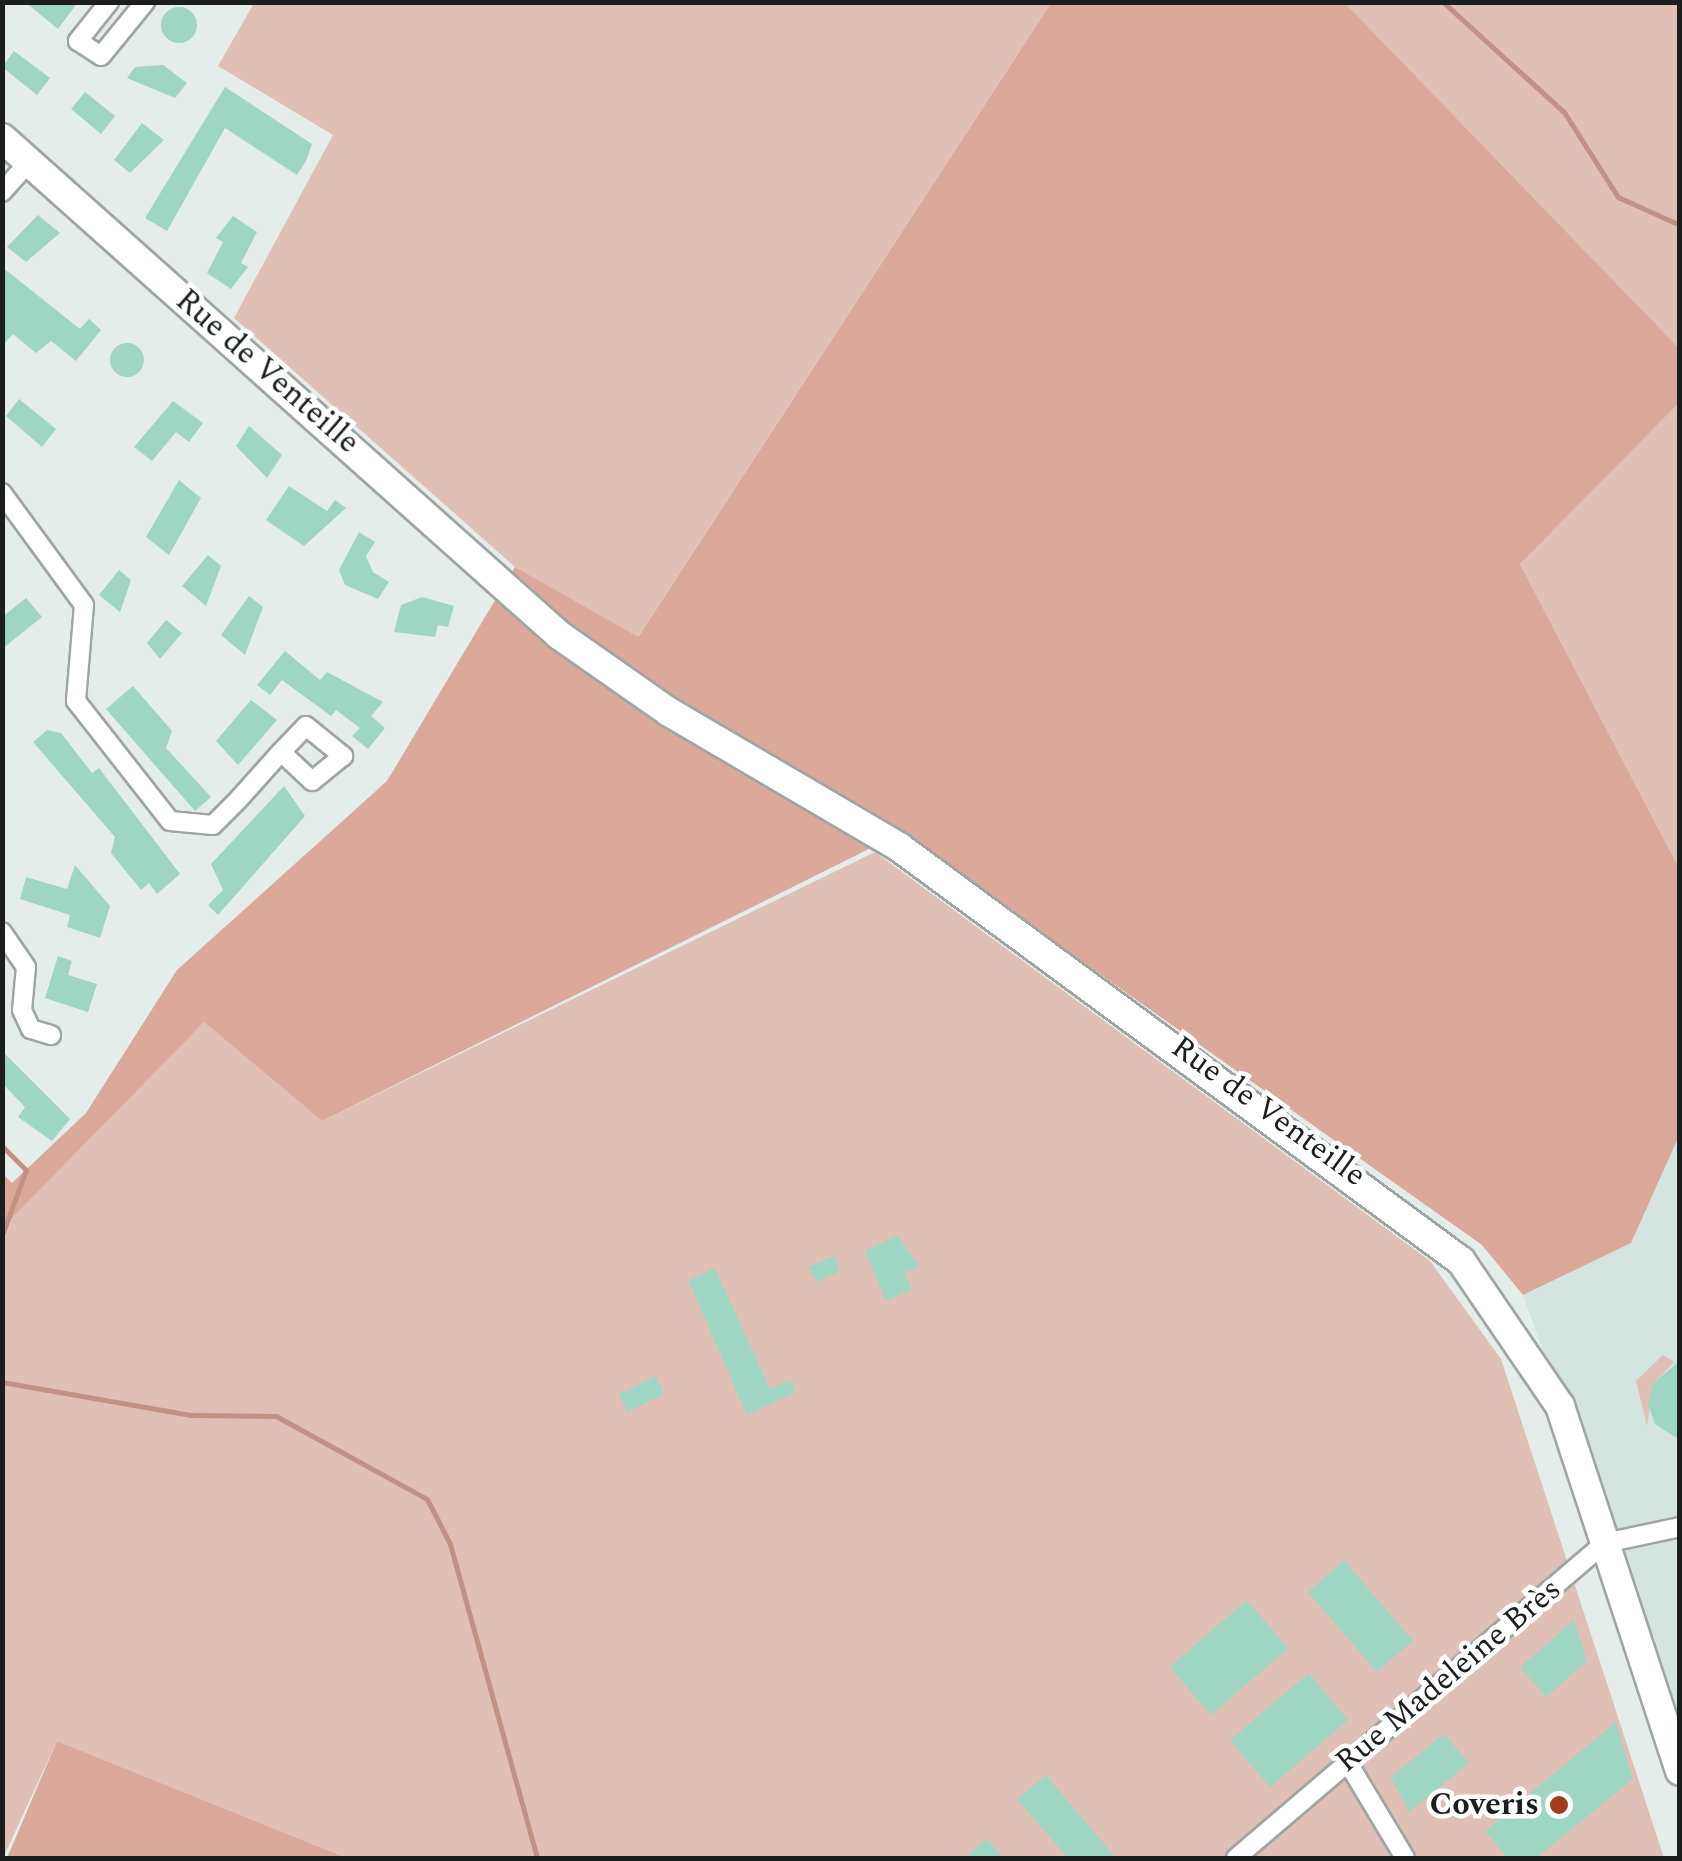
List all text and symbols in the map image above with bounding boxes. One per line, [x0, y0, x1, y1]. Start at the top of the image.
street label: Rue de Venteille [167, 282, 367, 462]
street label: Rue de Venteille [1163, 1028, 1373, 1196]
street label: Rue Madeleine Brès [1328, 1571, 1570, 1781]
place label: Coveris [1429, 1786, 1539, 1824]
marker: Coveris [1548, 1794, 1570, 1816]

